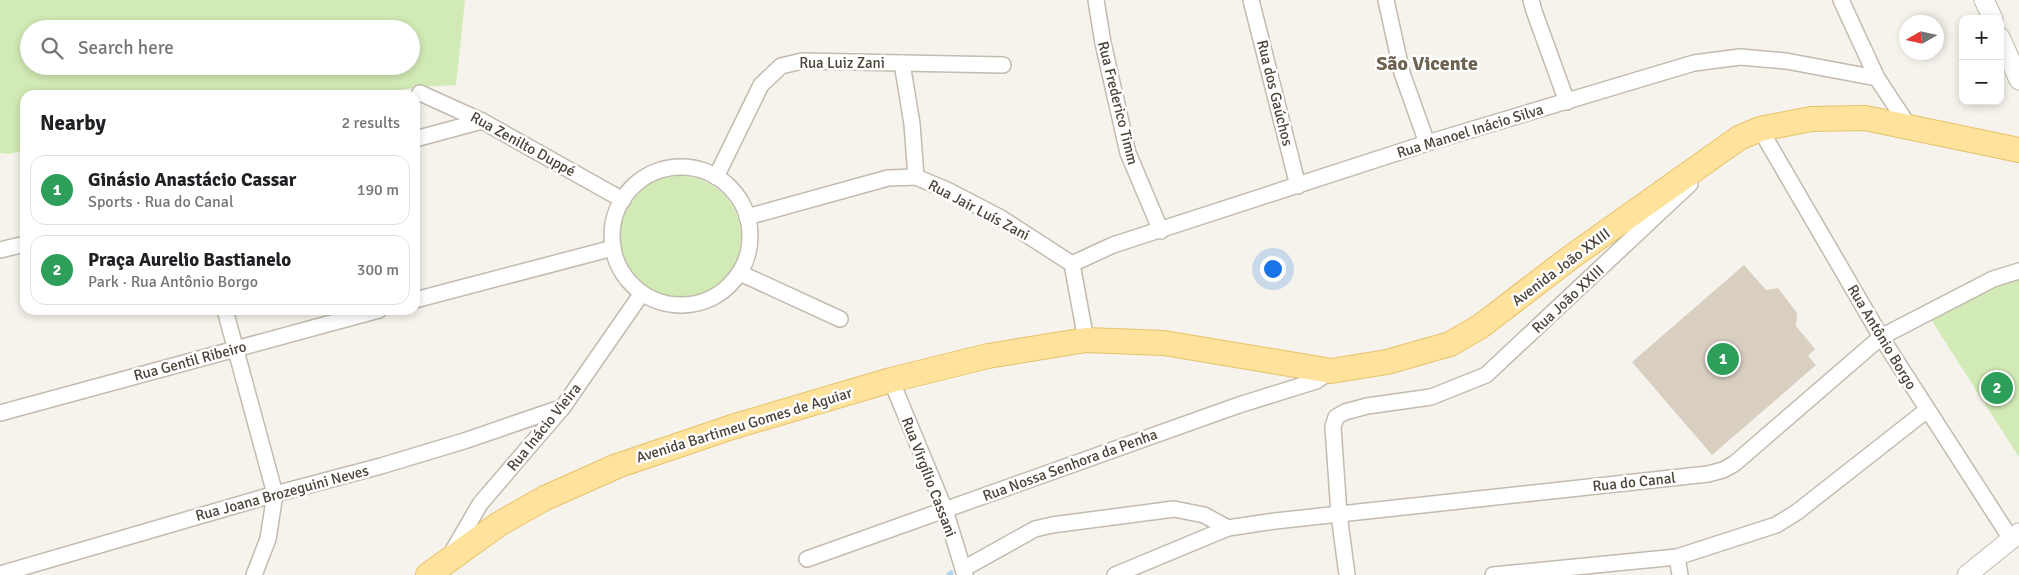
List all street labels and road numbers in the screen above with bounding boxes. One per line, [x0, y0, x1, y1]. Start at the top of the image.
street label: Rua dos Gaúchos [1253, 38, 1297, 148]
street label: Rua Frederico Timm [1094, 39, 1142, 167]
street label: Rua Luiz Zani [799, 54, 885, 72]
street label: Rua Manoel Inácio Silva [1395, 100, 1545, 162]
street label: Rua Zenilto Duppé [467, 108, 579, 180]
street label: Rua Jair Luís Zani [925, 176, 1033, 244]
street label: Avenida João XXIII [1508, 224, 1614, 310]
street label: Rua João XXIII [1528, 261, 1608, 337]
street label: Rua Antônio Borgo [1844, 281, 1921, 393]
street label: Rua Gentil Ribeiro [132, 337, 248, 385]
street label: Rua Inácio Vieira [503, 380, 585, 474]
street label: Avenida Bartimeu Gomes de Aguiar [634, 383, 855, 466]
street label: Rua Virgílio Cassani [898, 415, 960, 539]
street label: Rua Nossa Senhora da Penha [980, 425, 1160, 505]
street label: Rua Joana Brozeguini Neves [193, 461, 371, 525]
street label: Rua do Canal [1591, 469, 1677, 495]

